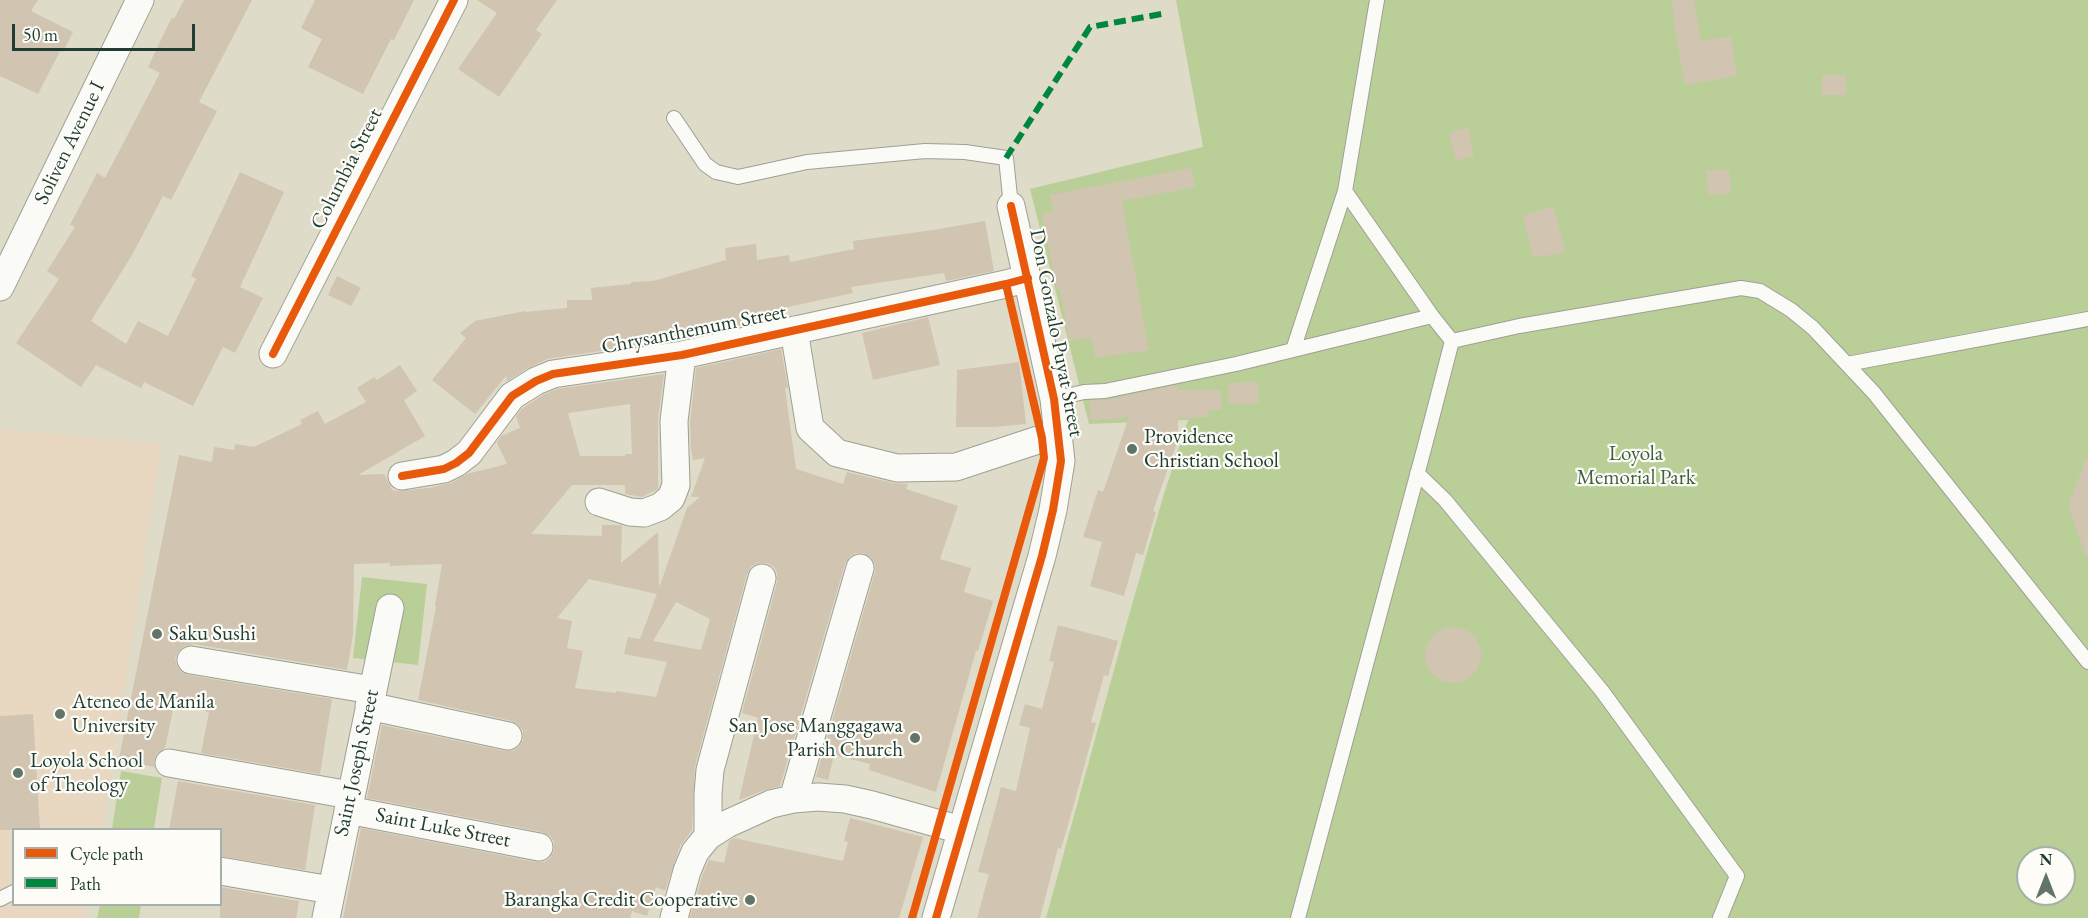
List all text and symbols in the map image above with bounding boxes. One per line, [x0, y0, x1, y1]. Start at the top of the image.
scale bar [15, 12, 198, 50]
text: 50 m [23, 23, 58, 46]
street label: Soliven Avenue Ⅰ [29, 77, 111, 209]
street label: Columbia Street [306, 104, 388, 234]
street label: Don Gonzalo Puyat Street [1023, 227, 1089, 439]
street label: Chrysanthemum Street [599, 300, 789, 360]
place label: Providence Christian School [1144, 424, 1279, 474]
park label: Loyola Memorial Park [1577, 441, 1695, 491]
marker: Providence Christian School [1125, 442, 1139, 456]
place label: Saku Sushi [169, 621, 256, 647]
marker: Saku Sushi [150, 627, 164, 641]
street label: Saint Joseph Street [329, 687, 385, 839]
place label: Ateneo de Manila University [72, 689, 215, 739]
marker: Ateneo de Manila University [53, 707, 67, 721]
place label: San Jose Manggagawa Parish Church [729, 713, 903, 763]
marker: San Jose Manggagawa Parish Church [908, 731, 922, 745]
place label: Loyola School of Theology [30, 748, 143, 798]
marker: Loyola School of Theology [11, 766, 25, 780]
street label: Saint Luke Street [373, 803, 513, 853]
legend [12, 828, 222, 906]
text: Cycle path [70, 842, 144, 865]
north arrow [2016, 846, 2076, 906]
text: N [2040, 849, 2052, 870]
text: Path [70, 872, 101, 895]
place label: Barangka Credit Cooperative [504, 887, 738, 913]
marker: Barangka Credit Cooperative [743, 893, 757, 907]

